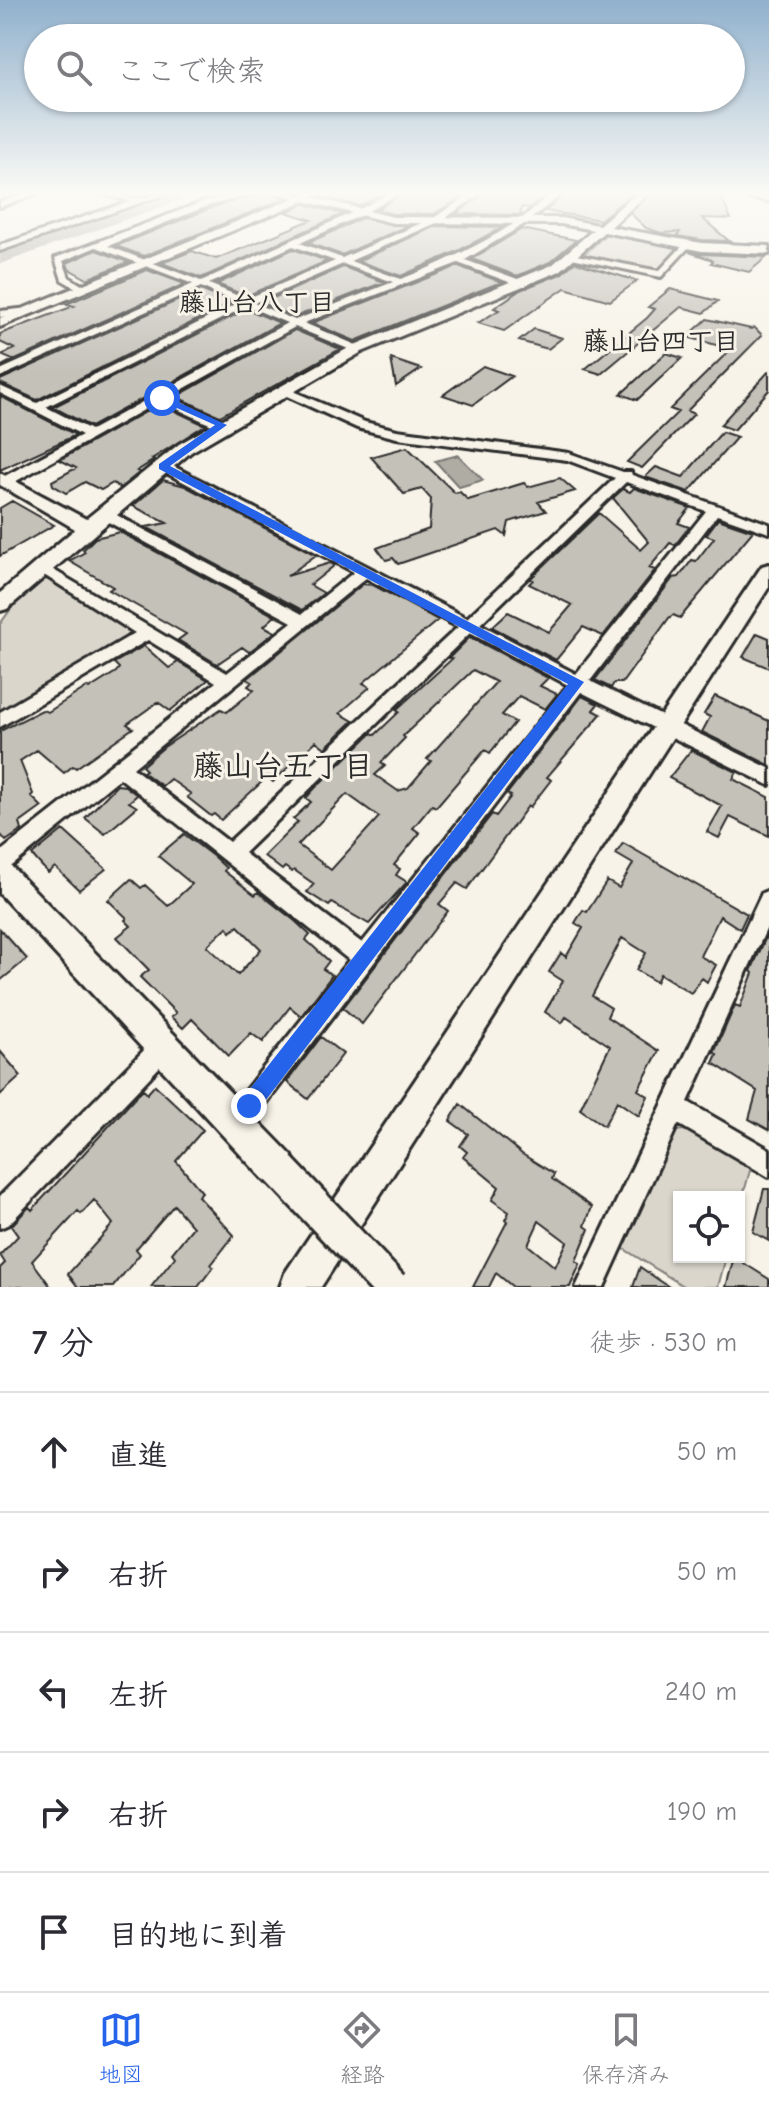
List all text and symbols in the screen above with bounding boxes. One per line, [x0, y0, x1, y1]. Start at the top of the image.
search box [24, 24, 745, 112]
icon: search [52, 46, 96, 90]
text: ここで検索 [116, 54, 266, 89]
district label: 藤山台八丁目 [179, 288, 335, 318]
district label: 藤山台四丁目 [583, 327, 739, 357]
route start [144, 380, 180, 416]
district label: 藤山台五丁目 [193, 749, 373, 784]
route end [231, 1088, 267, 1124]
map controls [673, 1191, 745, 1263]
button: locate [673, 1191, 745, 1263]
text: 7 分 [32, 1323, 93, 1363]
text: 徒歩 · 530 m [590, 1328, 737, 1358]
icon: ahead [32, 1430, 76, 1474]
text: 50 m [677, 1437, 737, 1467]
text: 直進 [108, 1438, 168, 1473]
icon: right [32, 1550, 76, 1594]
text: 50 m [677, 1557, 737, 1587]
text: 右折 [108, 1558, 168, 1593]
icon: left [32, 1670, 76, 1714]
text: 240 m [665, 1677, 737, 1707]
text: 左折 [108, 1678, 168, 1713]
icon: right [32, 1790, 76, 1834]
text: 190 m [667, 1797, 737, 1827]
text: 右折 [108, 1798, 168, 1833]
icon: arrive [32, 1910, 76, 1954]
text: 目的地に到着 [108, 1918, 288, 1953]
tab: 地図 [99, 2008, 143, 2088]
tab: 経路 [340, 2008, 384, 2088]
tab: 保存済み [582, 2008, 670, 2088]

